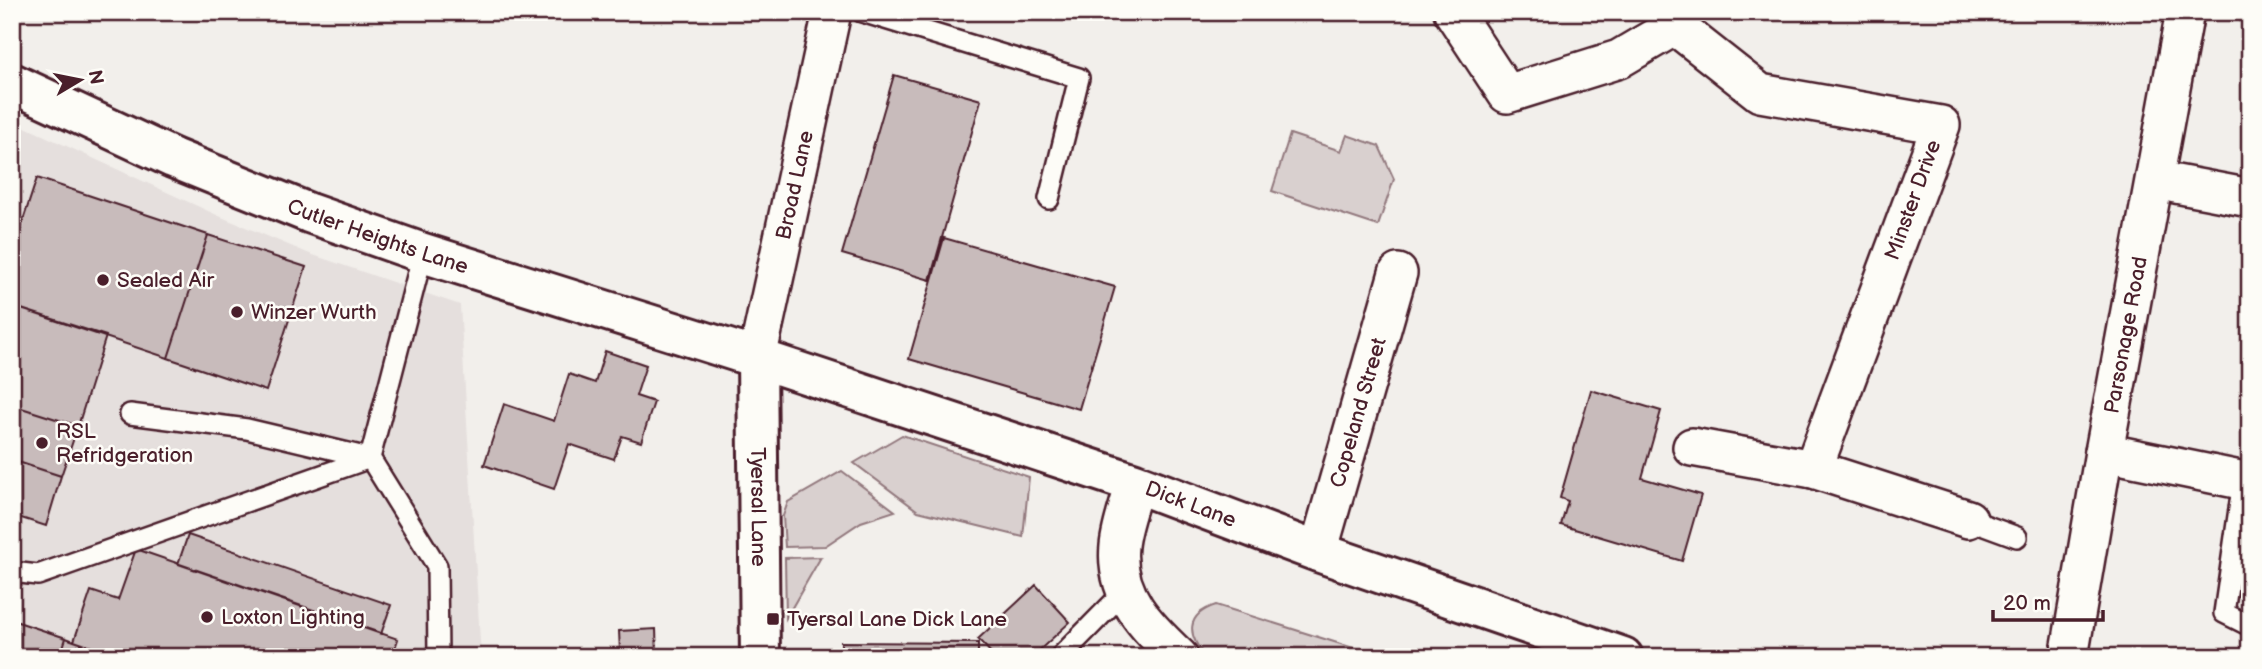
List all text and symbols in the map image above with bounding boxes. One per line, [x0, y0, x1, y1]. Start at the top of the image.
north arrow [46, 46, 116, 116]
text: N [83, 68, 108, 86]
street label: Broad Lane [771, 128, 818, 242]
street label: Minster Drive [1880, 136, 1946, 264]
street label: Cutler Heights Lane [284, 193, 471, 279]
street label: Parsonage Road [2099, 254, 2152, 415]
place label: Sealed Air [117, 268, 214, 293]
marker: Sealed Air [95, 272, 111, 288]
place label: Winzer Wurth [251, 300, 377, 325]
marker: Winzer Wurth [229, 304, 245, 320]
street label: Copeland Street [1325, 334, 1391, 490]
place label: RSL Refridgeration [56, 419, 193, 468]
marker: RSL Refridgeration [34, 435, 50, 451]
street label: Tyersal Lane [745, 447, 772, 567]
street label: Dick Lane [1142, 476, 1240, 532]
scale bar [1993, 578, 2103, 622]
text: 20 m [2003, 591, 2051, 616]
place label: Loxton Lighting [221, 605, 365, 630]
place label: Tyersal Lane Dick Lane [787, 607, 1007, 632]
marker: Loxton Lighting [199, 609, 215, 625]
marker: Tyersal Lane Dick Lane [765, 611, 781, 627]

